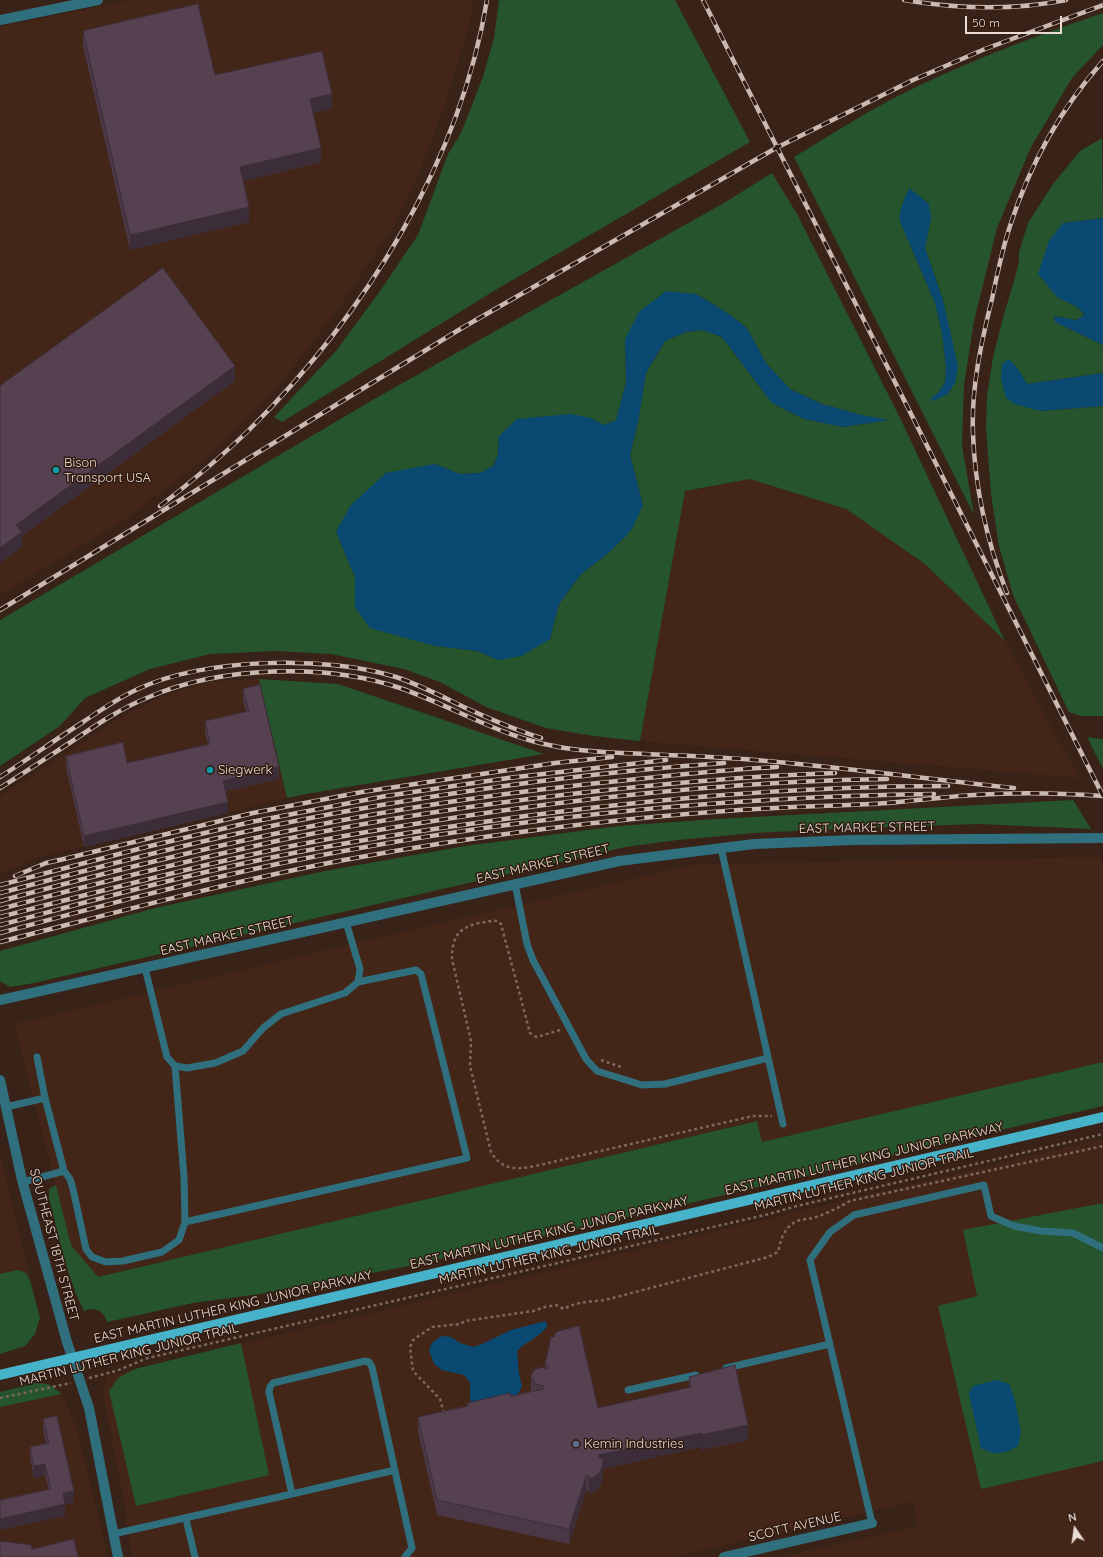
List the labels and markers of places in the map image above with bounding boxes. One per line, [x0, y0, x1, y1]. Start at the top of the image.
place label: Bison Transport USA [64, 455, 151, 486]
marker: Bison Transport USA [51, 465, 61, 475]
place label: Siegwerk [218, 762, 273, 778]
marker: Siegwerk [205, 765, 215, 775]
place label: Kemin Industries [584, 1436, 684, 1452]
marker: Kemin Industries [571, 1439, 581, 1449]

